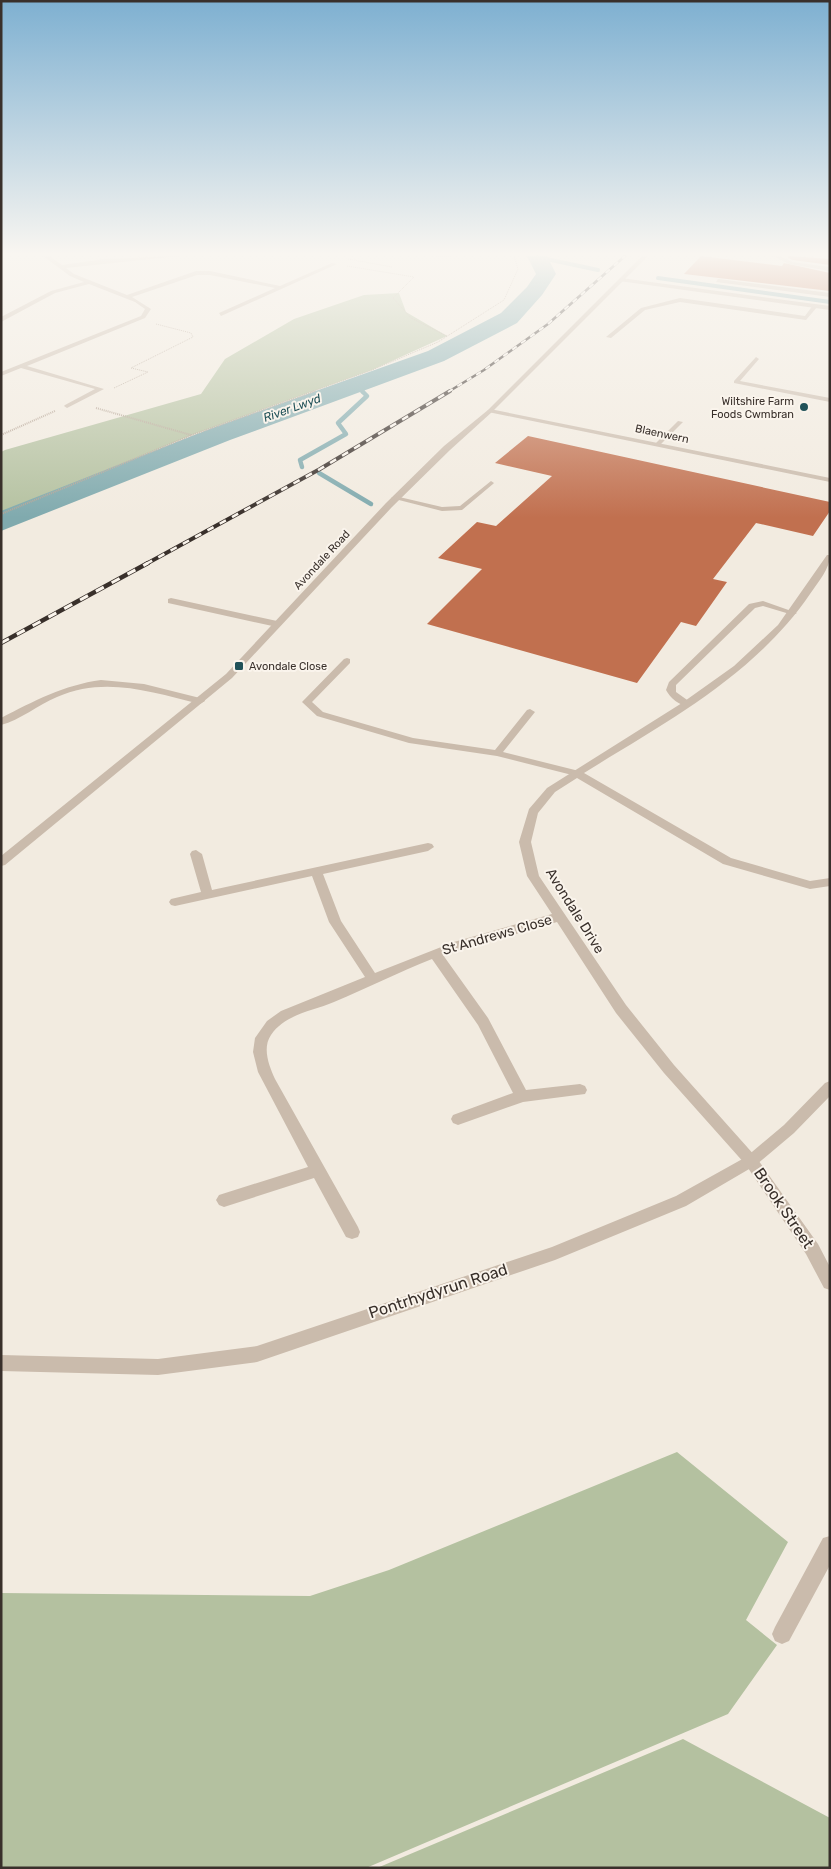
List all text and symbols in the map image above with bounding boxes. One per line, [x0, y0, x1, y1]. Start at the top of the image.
water label: River Lwyd [261, 391, 324, 425]
place label: Wiltshire Farm Foods Cwmbran [711, 395, 794, 421]
marker: Wiltshire Farm Foods Cwmbran [798, 401, 810, 413]
street label: Blaenwern [634, 422, 690, 446]
street label: Avondale Road [291, 528, 353, 592]
marker: Avondale Close [233, 660, 245, 672]
place label: Avondale Close [249, 660, 327, 673]
street label: Avondale Drive [542, 865, 608, 957]
street label: St Andrews Close [440, 911, 554, 959]
street label: Brook Street [750, 1164, 818, 1252]
street label: Pontrhydyrun Road [366, 1260, 510, 1322]

